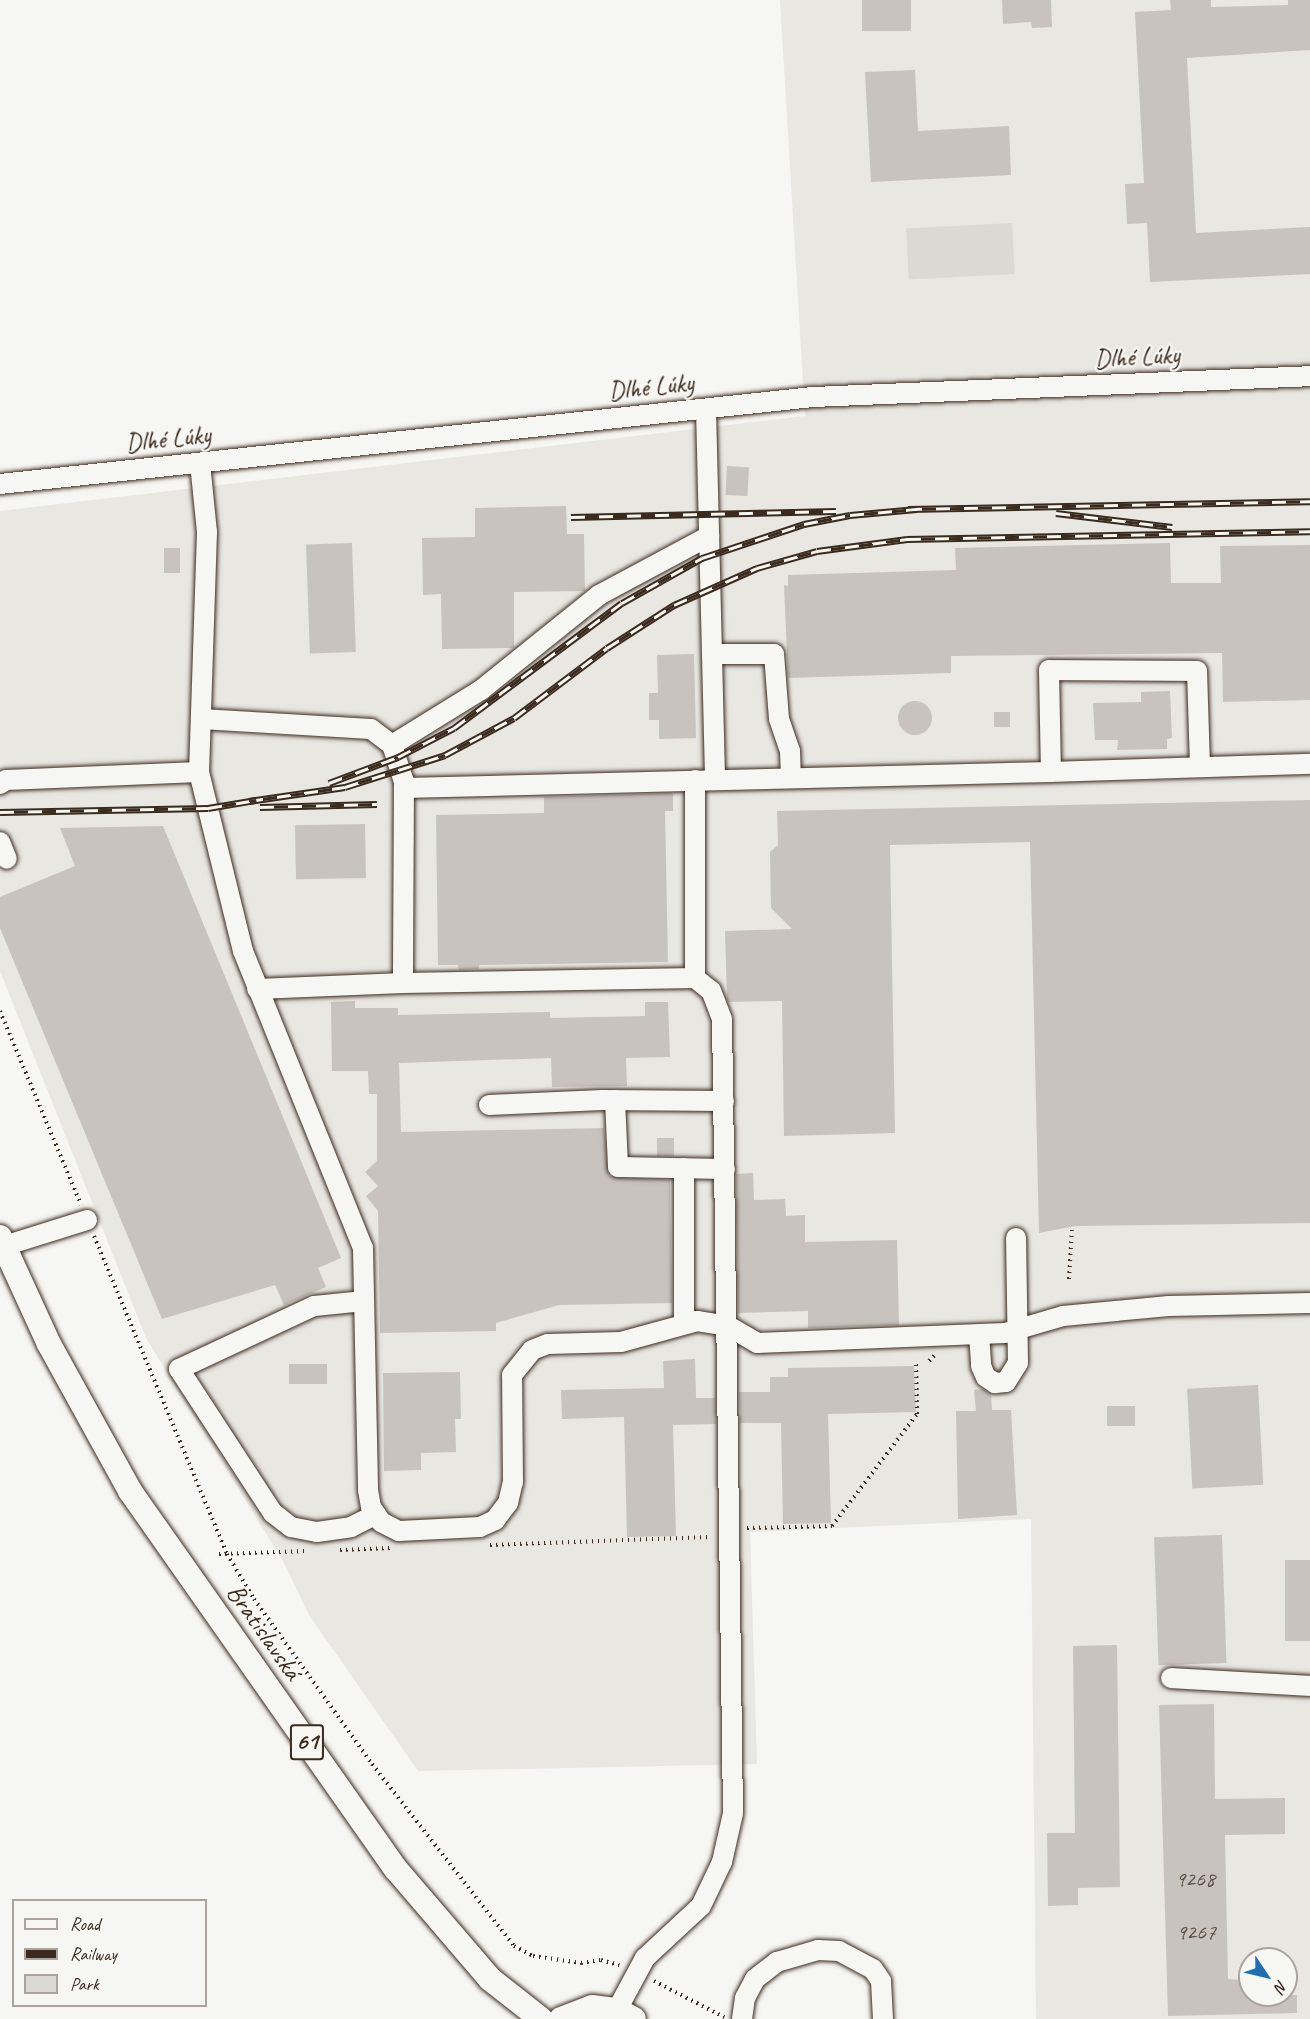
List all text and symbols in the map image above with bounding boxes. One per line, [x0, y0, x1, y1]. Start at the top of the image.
street label: Dlhé Lúky [1094, 339, 1180, 375]
street label: Dlhé Lúky [607, 367, 695, 407]
street label: Dlhé Lúky [124, 419, 212, 459]
street label: Bratislavská [220, 1578, 308, 1686]
road number: 61 [289, 1721, 325, 1763]
house number: 9268 [1175, 1867, 1215, 1893]
legend [12, 1899, 207, 2007]
text: Road [70, 1913, 100, 1935]
house number: 9267 [1176, 1920, 1216, 1946]
text: Railway [70, 1943, 117, 1965]
north arrow [1238, 1947, 1298, 2007]
text: Park [70, 1973, 99, 1995]
text: N [1270, 1976, 1292, 1996]

